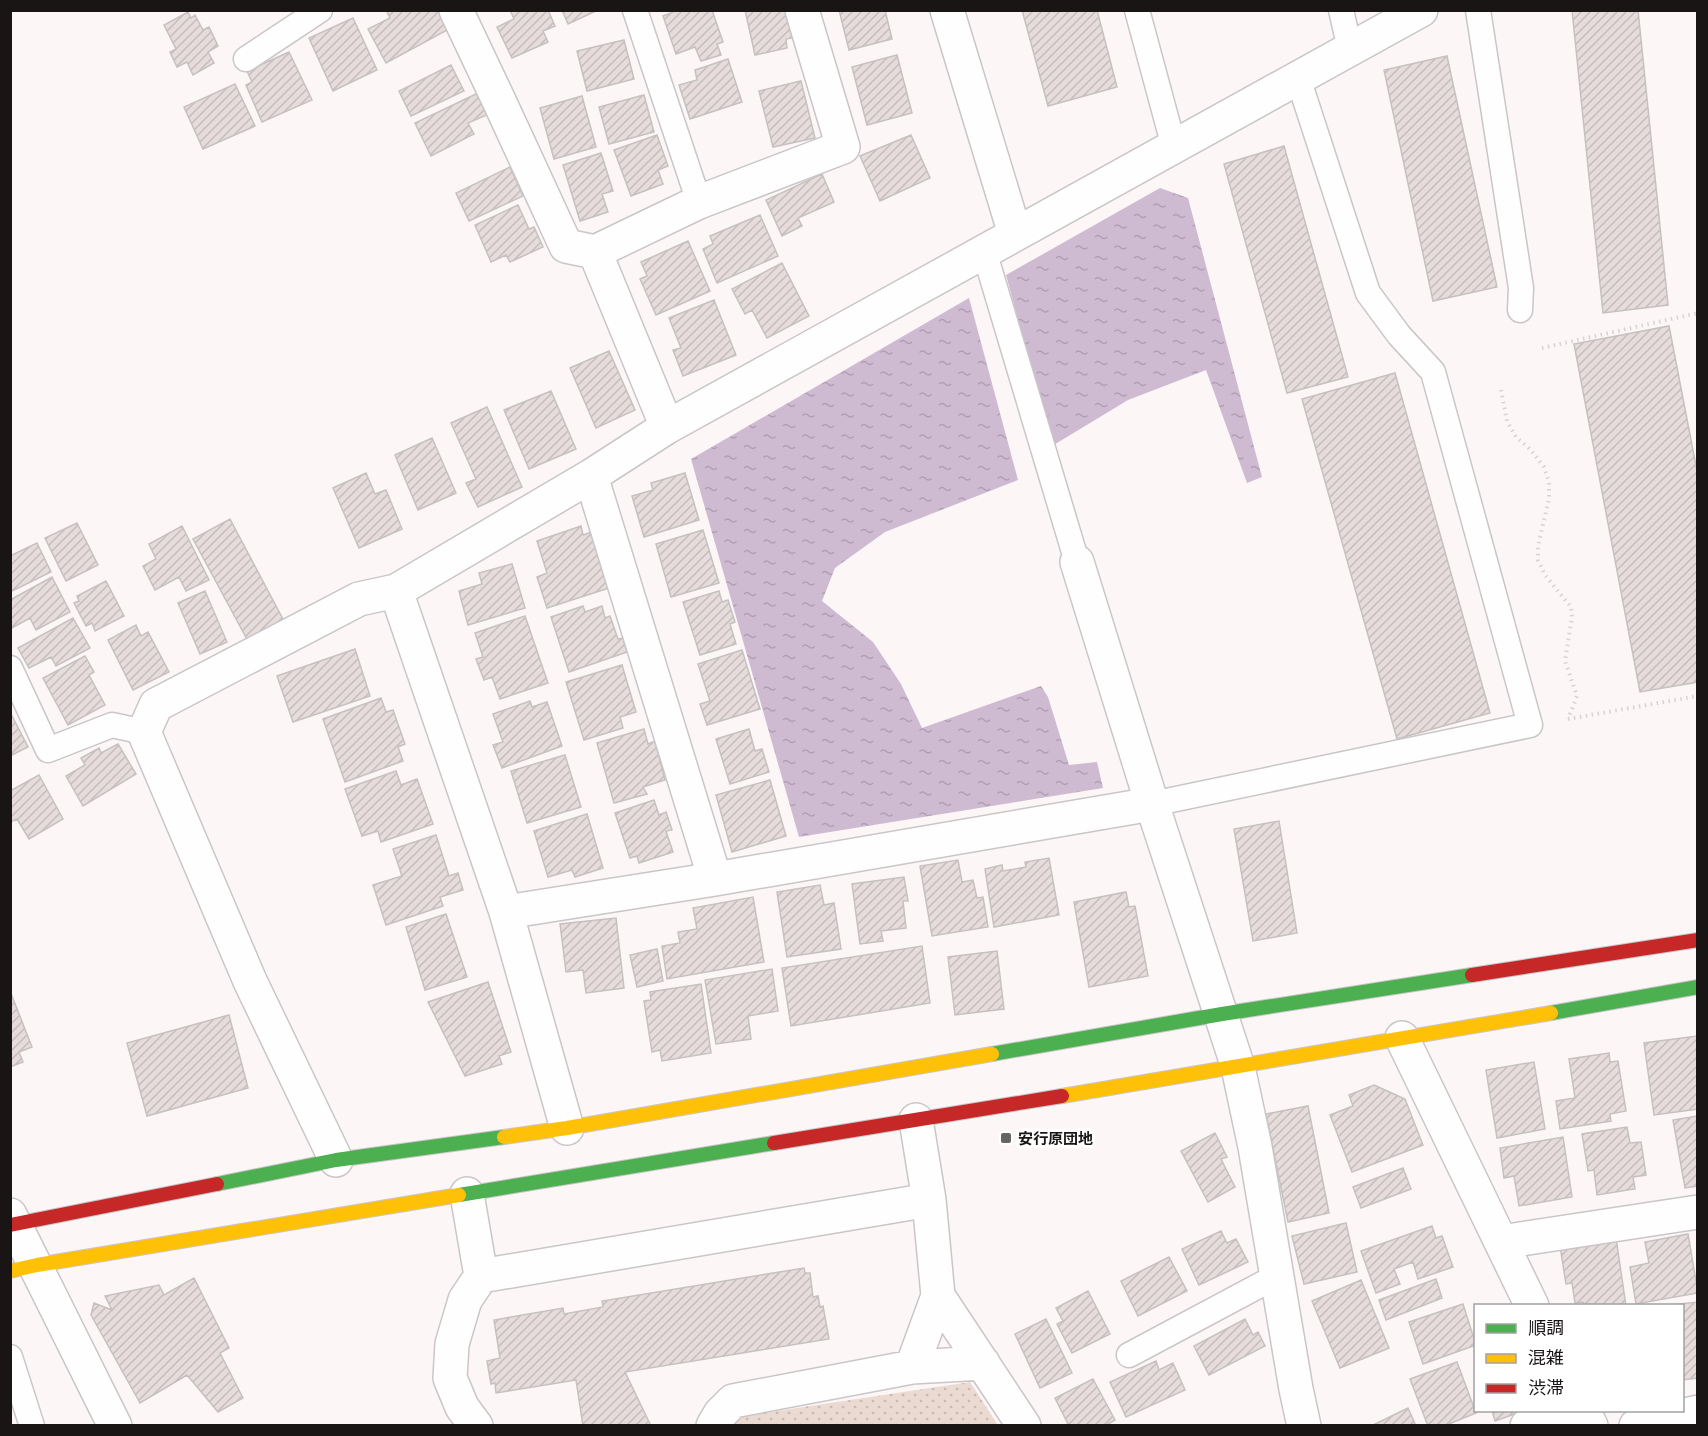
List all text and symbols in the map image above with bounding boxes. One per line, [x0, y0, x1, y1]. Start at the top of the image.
place label: 安行原団地 [1018, 1129, 1093, 1148]
marker: 安行原団地 [999, 1131, 1013, 1145]
legend [1474, 1304, 1684, 1412]
text: 順調 [1528, 1316, 1564, 1339]
text: 混雑 [1528, 1346, 1564, 1369]
text: 渋滞 [1528, 1376, 1564, 1399]

